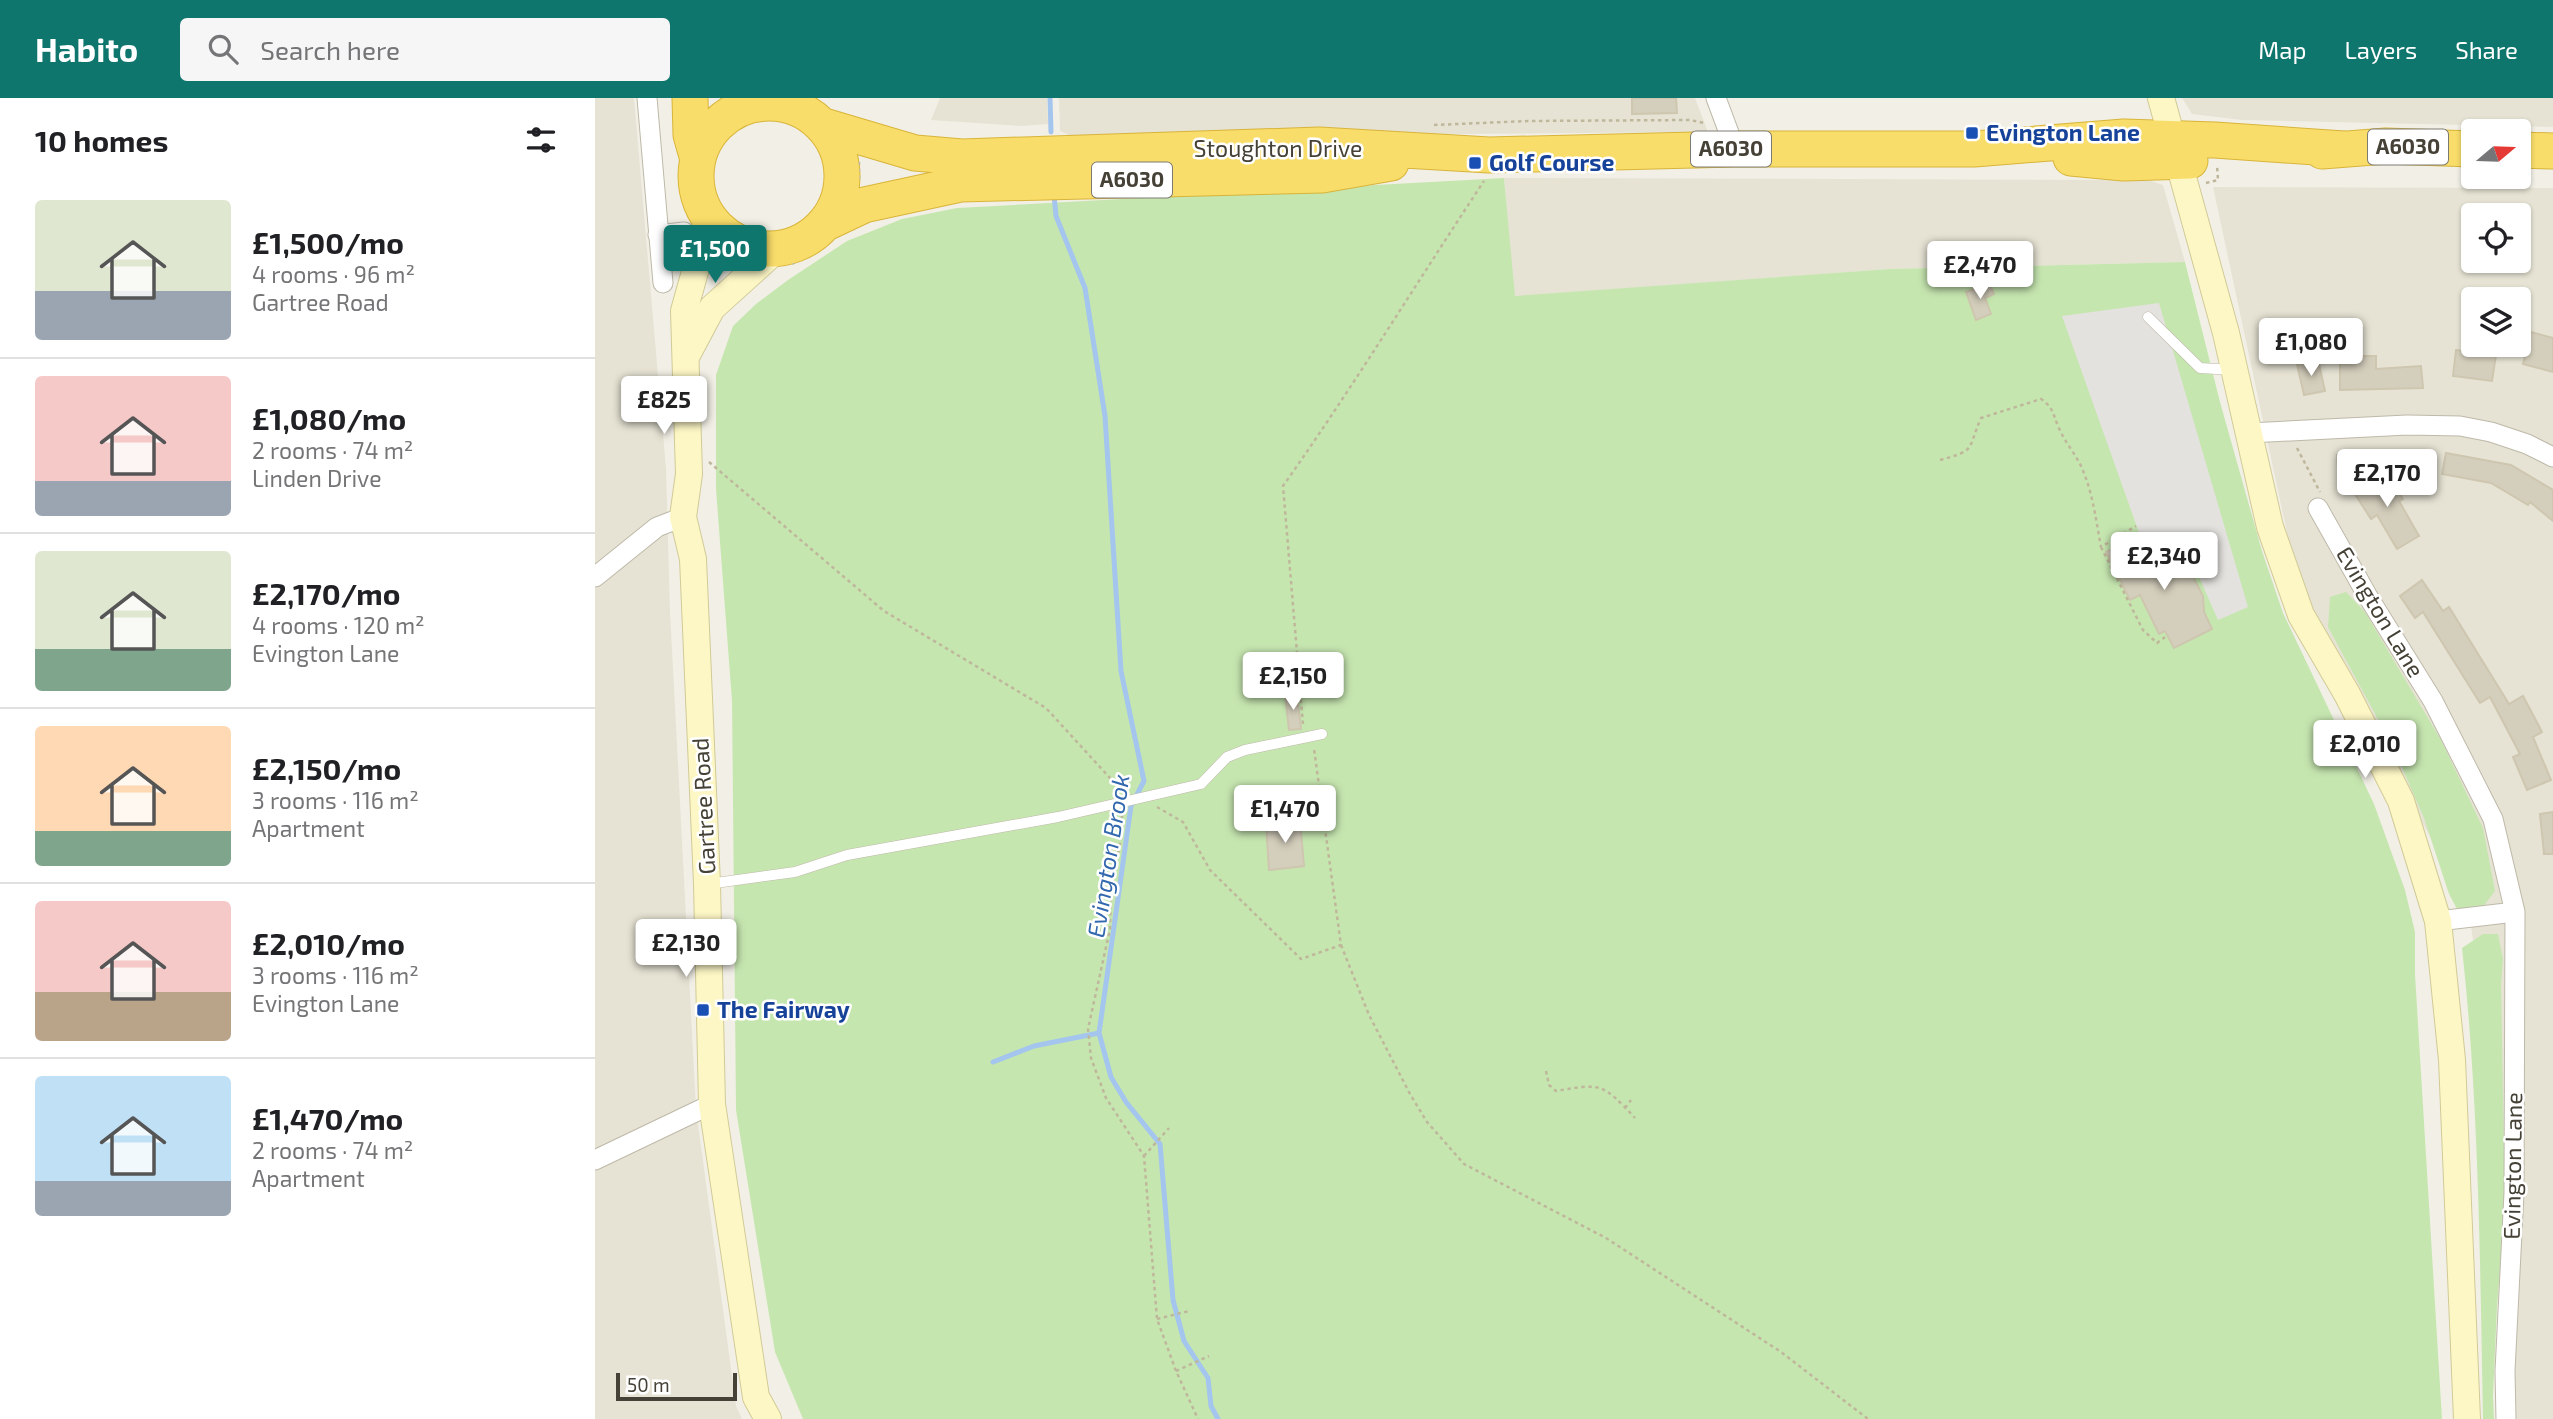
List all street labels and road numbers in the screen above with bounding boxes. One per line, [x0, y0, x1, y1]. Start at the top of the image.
road number: A6030 [2368, 130, 2448, 164]
road number: A6030 [1691, 132, 1771, 166]
street label: Stoughton Drive [1194, 134, 1362, 162]
road number: A6030 [1092, 162, 1172, 198]
street label: Evington Lane [2331, 541, 2431, 682]
street label: Gartree Road [685, 737, 721, 875]
street label: Evington Lane [2497, 1092, 2527, 1240]

